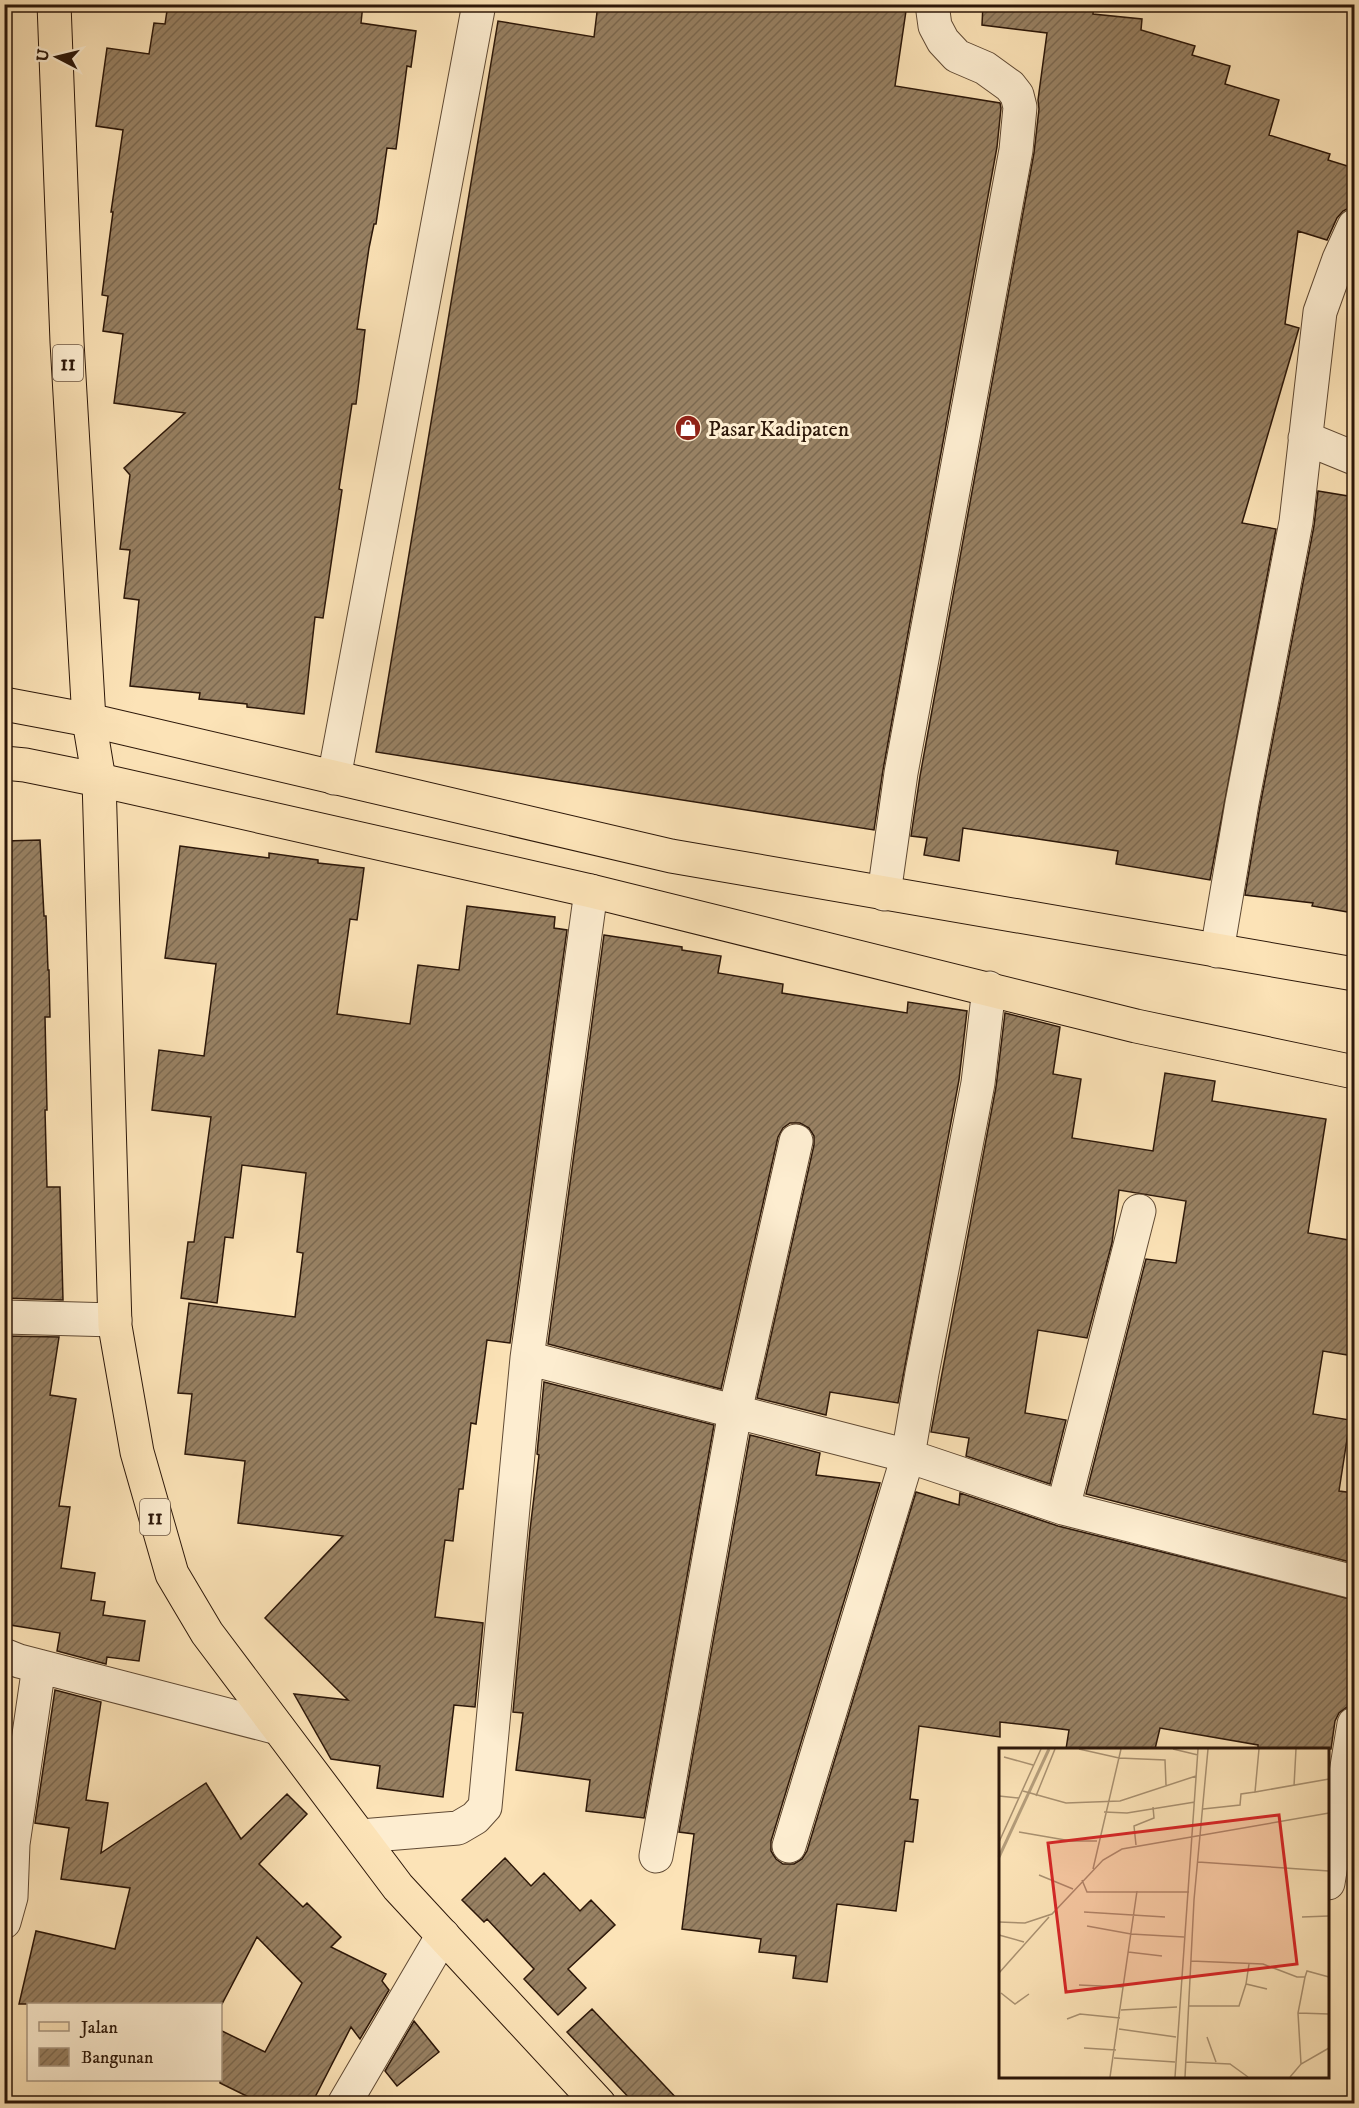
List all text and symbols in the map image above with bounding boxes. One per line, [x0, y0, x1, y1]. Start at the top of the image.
north arrow [27, 27, 87, 87]
text: U [32, 47, 54, 63]
road number: 11 [53, 345, 83, 381]
shop icon: Pasar Kadipaten [673, 413, 703, 443]
place label: Pasar Kadipaten [708, 416, 850, 443]
road number: 11 [140, 1499, 170, 1535]
inset map [999, 1748, 1329, 2078]
legend [27, 2003, 222, 2081]
text: Jalan [79, 2017, 119, 2039]
text: Bangunan [81, 2047, 154, 2069]

